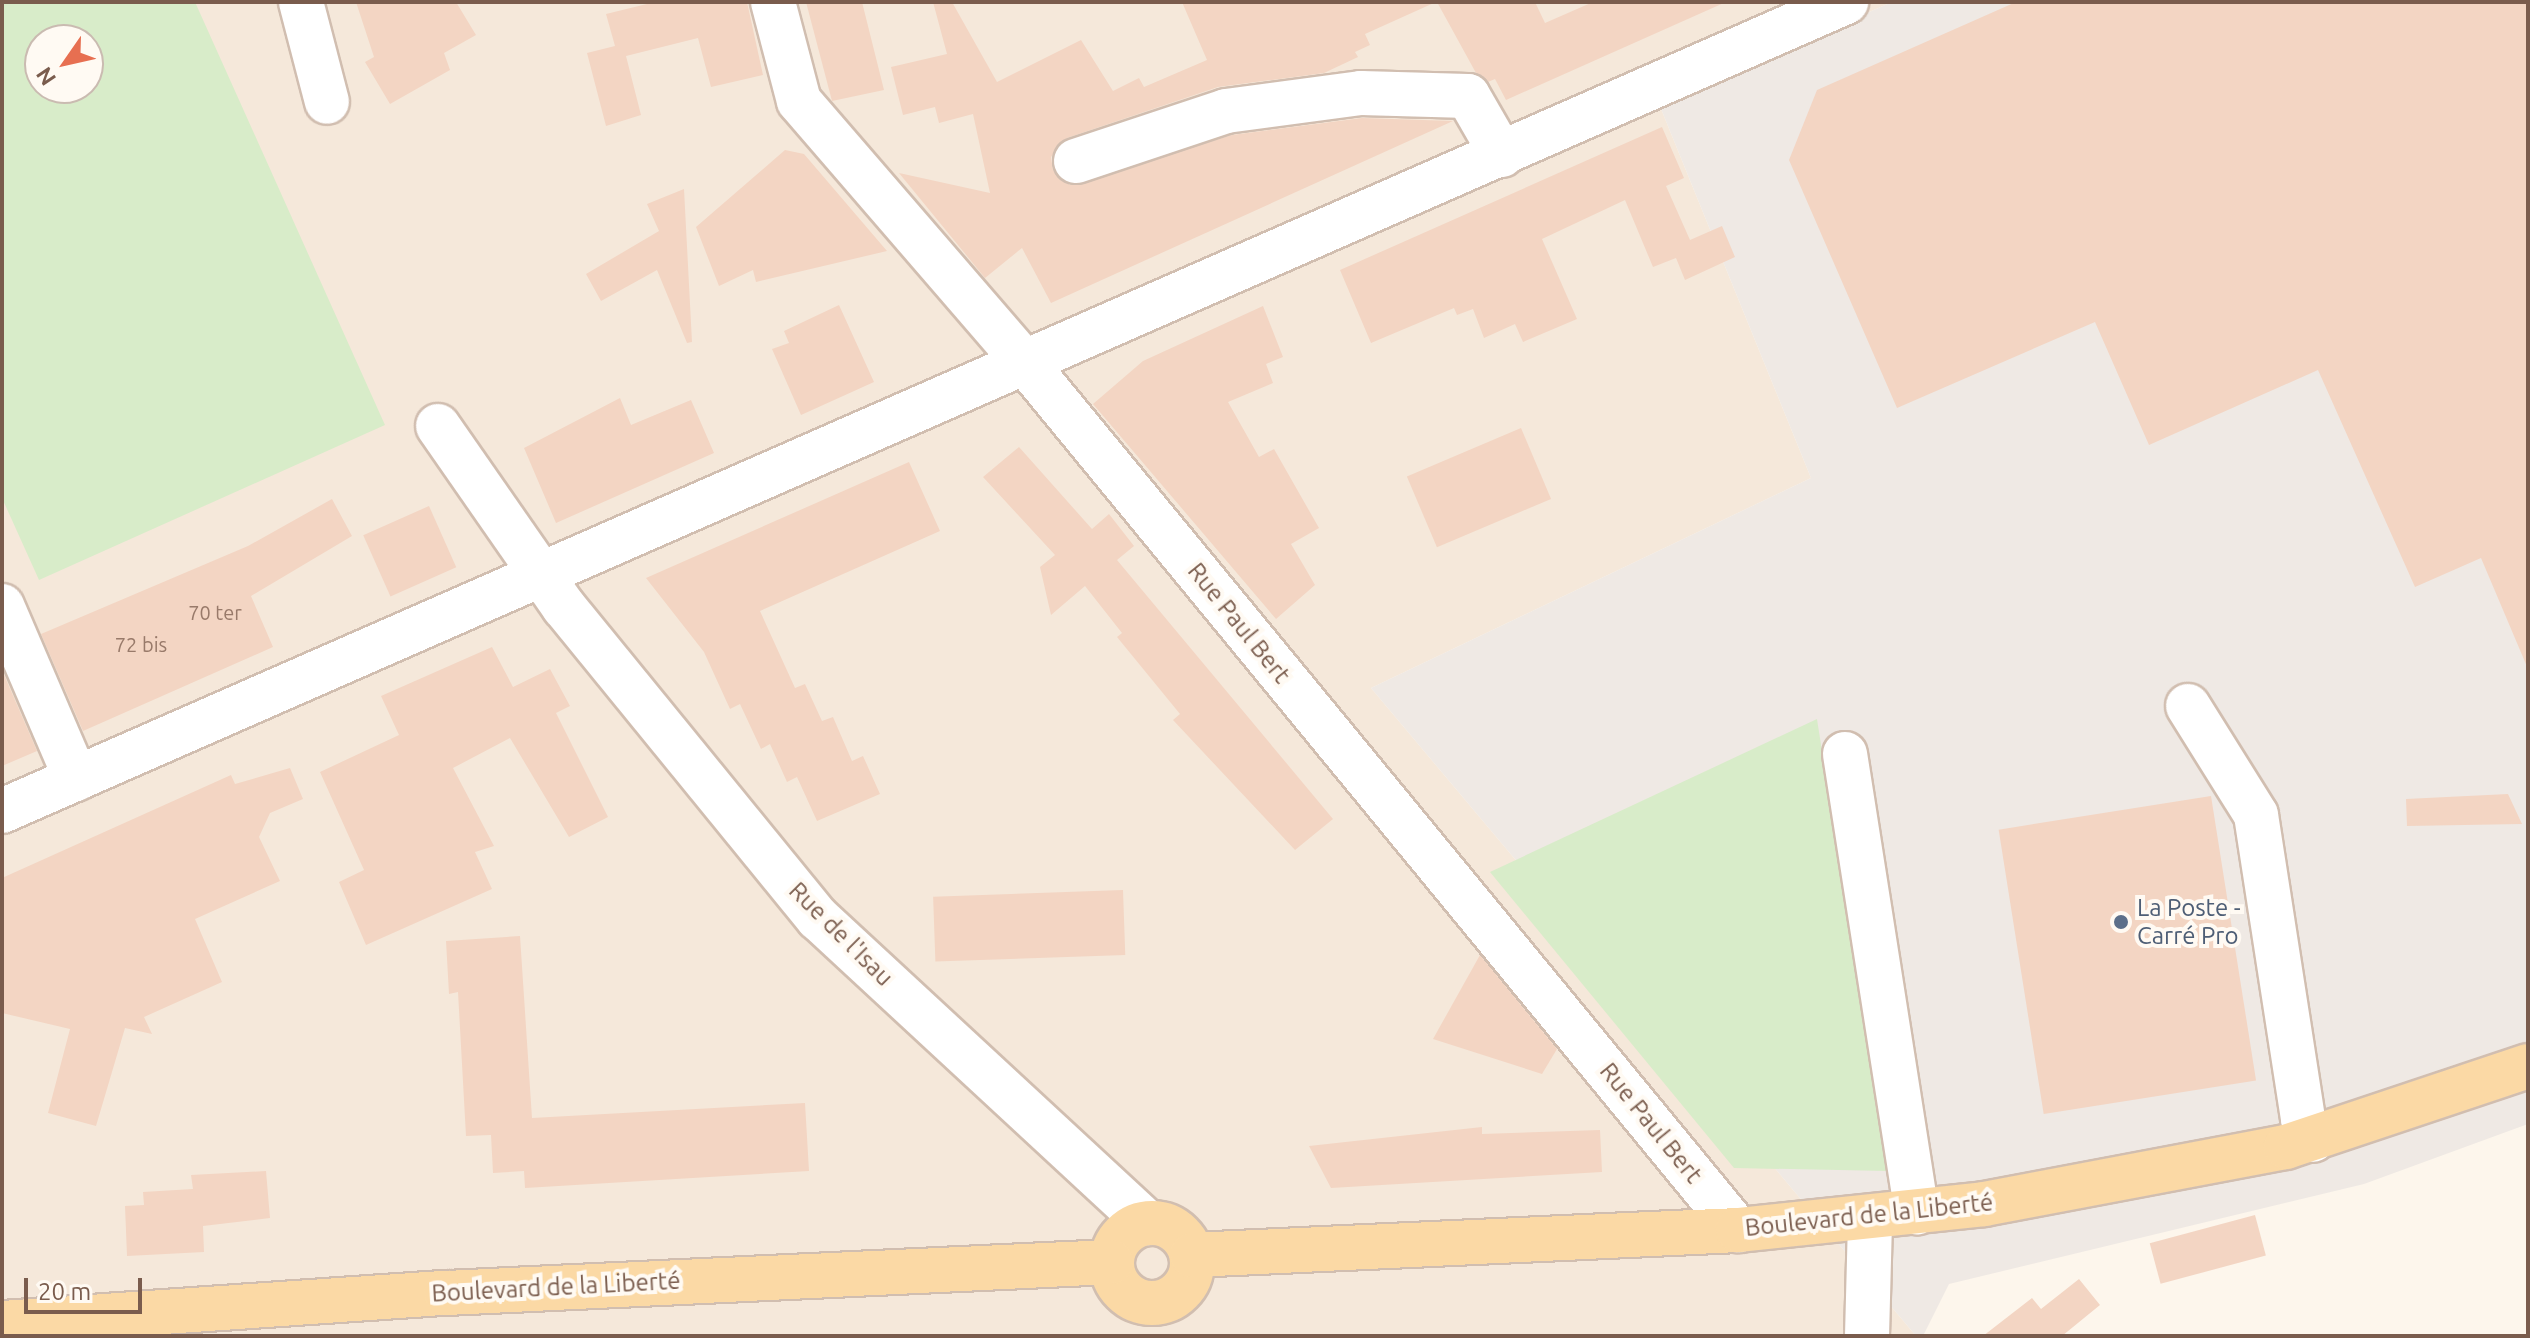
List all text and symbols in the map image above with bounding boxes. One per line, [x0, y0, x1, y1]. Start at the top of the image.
north arrow [24, 24, 104, 104]
text: N [30, 63, 60, 90]
street label: Rue Paul Bert [1182, 557, 1296, 689]
house number: 70 ter [188, 600, 242, 624]
house number: 72 bis [115, 632, 167, 656]
street label: Rue de l'Isau [783, 876, 899, 992]
place label: La Poste - Carré Pro [2137, 894, 2241, 950]
marker: La Poste - Carré Pro [2112, 913, 2130, 931]
street label: Rue Paul Bert [1594, 1057, 1708, 1189]
street label: Boulevard de la Liberté [1744, 1188, 1994, 1242]
scale bar [28, 1262, 146, 1312]
street label: Boulevard de la Liberté [431, 1266, 681, 1308]
text: 20 m [38, 1278, 91, 1305]

